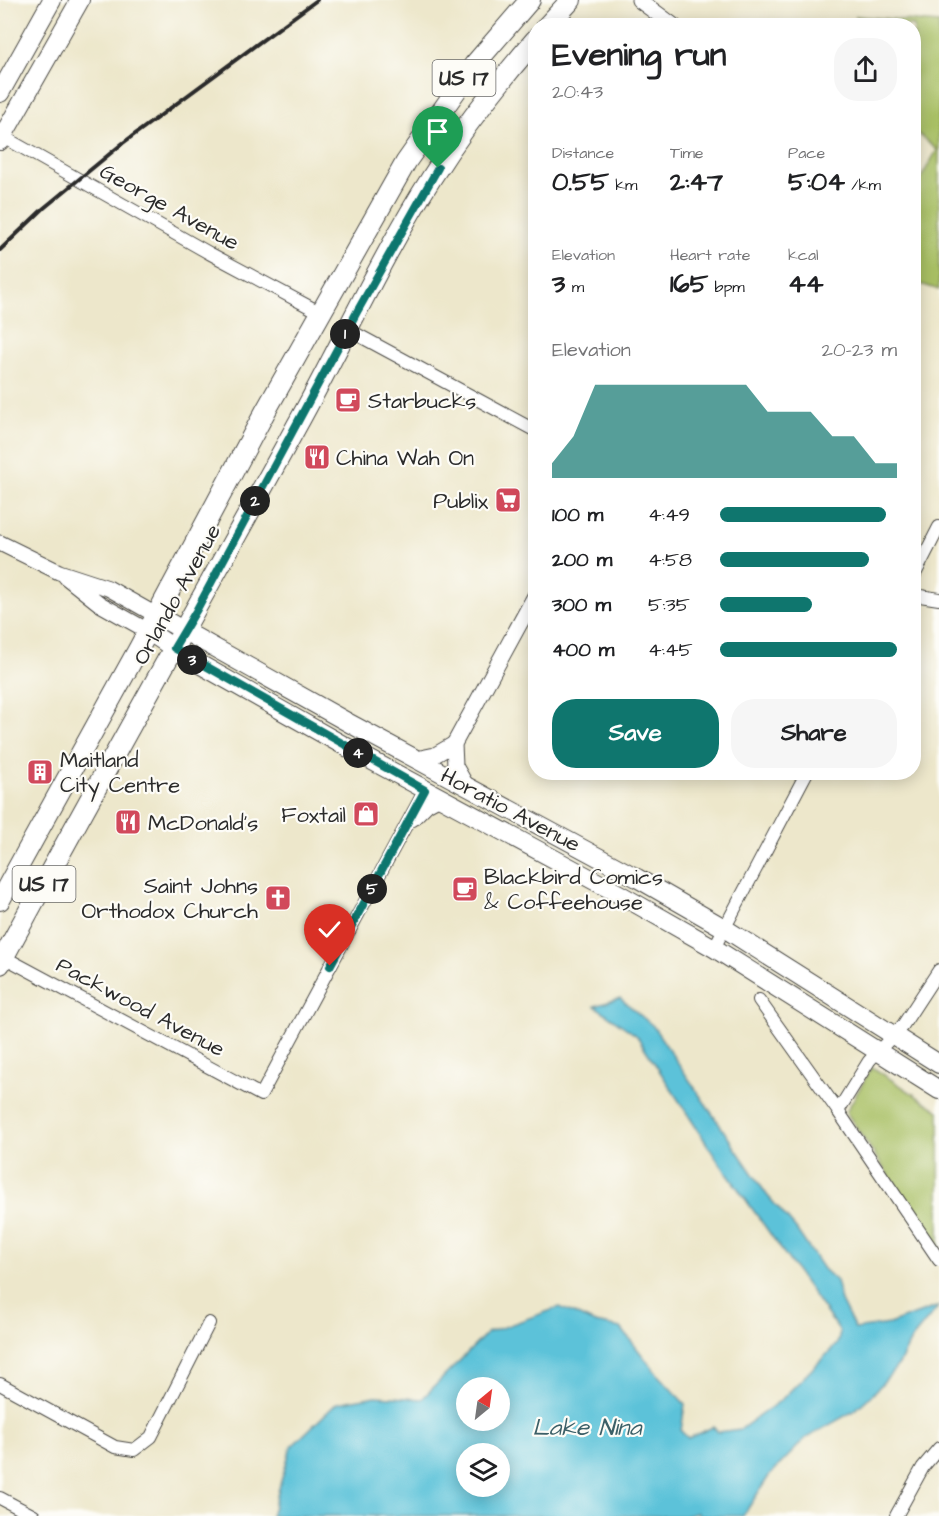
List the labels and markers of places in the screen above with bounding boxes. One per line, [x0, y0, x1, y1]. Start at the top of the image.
pin [412, 106, 463, 168]
pin: 1 [330, 319, 360, 349]
cafe icon: Starbucks [333, 385, 363, 415]
place label: Starbucks [368, 386, 476, 417]
restaurant icon: China Wah On [302, 442, 332, 472]
place label: China Wah On [336, 443, 474, 474]
supermarket icon: Publix [493, 485, 523, 515]
pin: 2 [240, 486, 270, 516]
place label: Publix [433, 486, 489, 517]
pin: 3 [177, 645, 207, 675]
pin: 4 [343, 738, 373, 768]
place label: Maitland City Centre [60, 745, 180, 802]
building icon: Maitland City Centre [25, 757, 55, 787]
shop icon: Foxtail [351, 799, 381, 829]
place label: Foxtail [281, 800, 346, 831]
restaurant icon: McDonald's [113, 807, 143, 837]
place label: McDonald's [148, 808, 258, 839]
place label: Blackbird Comics & Coffeehouse [484, 862, 663, 918]
place label: Saint Johns Orthodox Church [82, 871, 258, 927]
pin: 5 [357, 874, 387, 904]
cafe icon: Blackbird Comics & Coffeehouse [450, 874, 480, 904]
church icon: Saint Johns Orthodox Church [263, 883, 293, 913]
pin [304, 904, 355, 966]

